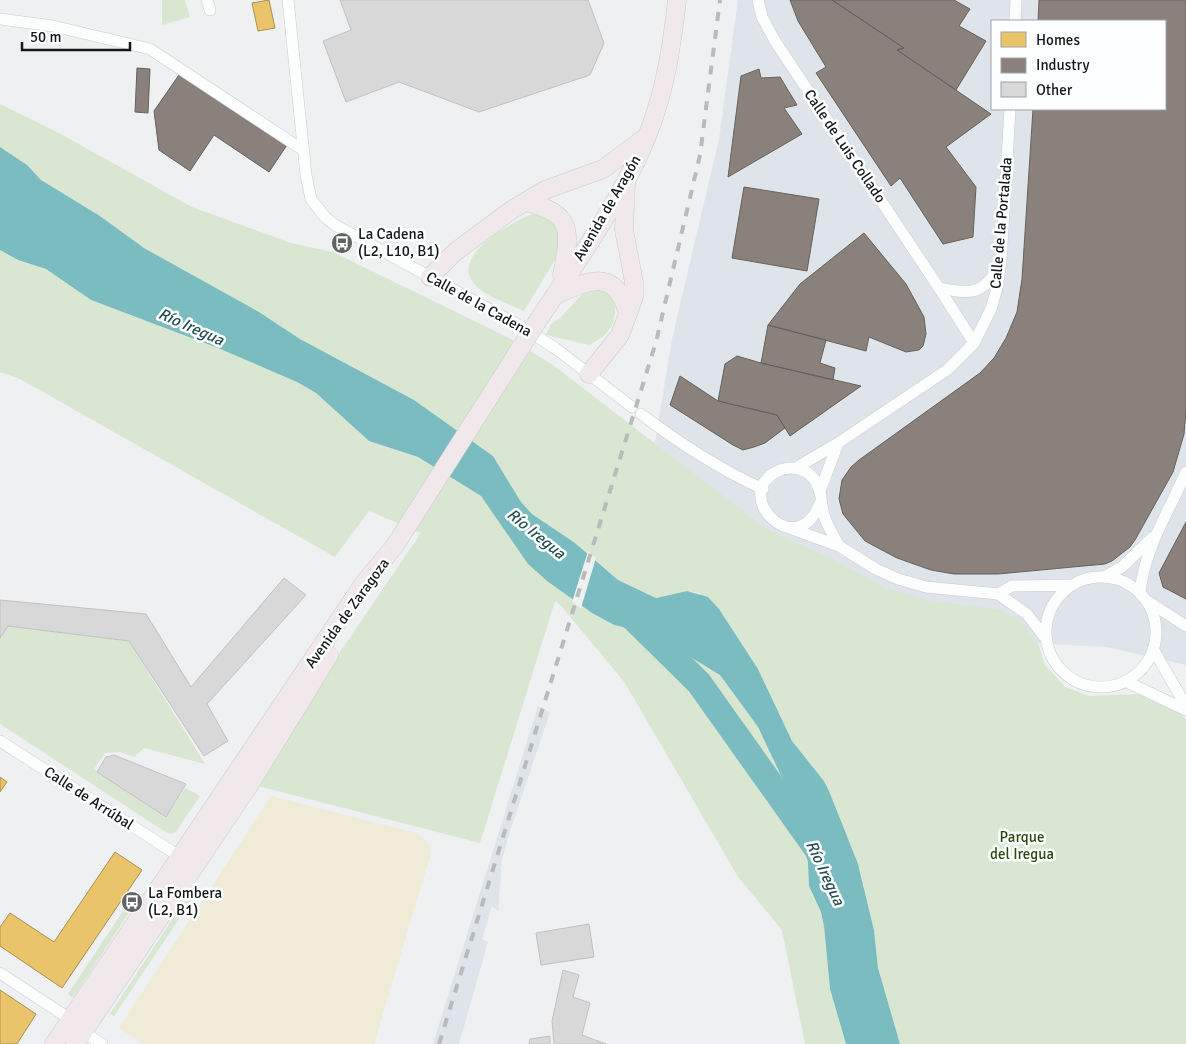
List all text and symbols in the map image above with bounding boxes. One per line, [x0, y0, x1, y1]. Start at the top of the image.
scale bar [22, 20, 130, 52]
legend [991, 20, 1166, 110]
text: 50 m [30, 28, 61, 46]
text: Homes [1036, 31, 1080, 49]
text: Industry [1036, 56, 1089, 74]
text: Other [1036, 81, 1073, 99]
street label: Calle de Luis Collado [800, 86, 890, 206]
street label: Avenida de Aragón [569, 152, 645, 264]
street label: Calle de la Portalada [986, 156, 1016, 290]
place label: La Cadena (L2, L10, B1) [358, 225, 439, 260]
bus stop icon: La Cadena (L2, L10, B1) [330, 231, 354, 255]
street label: Calle de la Cadena [423, 268, 535, 340]
water label: Río Iregua [155, 304, 228, 351]
water label: Río Iregua [503, 504, 570, 564]
street label: Avenida de Zaragoza [301, 555, 393, 671]
street label: Calle de Arrúbal [41, 762, 137, 834]
park label: Parque del Iregua [990, 828, 1054, 863]
water label: Río Iregua [801, 837, 849, 909]
place label: La Fombera (L2, B1) [148, 884, 222, 919]
bus stop icon: La Fombera (L2, B1) [120, 890, 144, 914]

